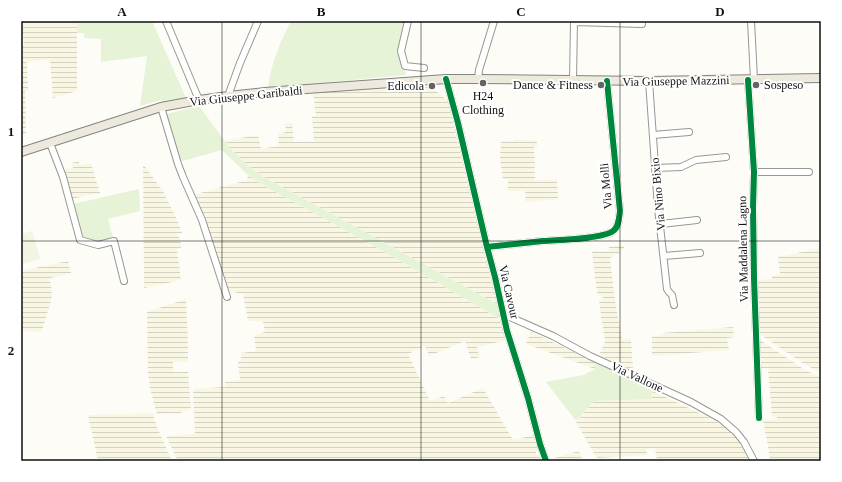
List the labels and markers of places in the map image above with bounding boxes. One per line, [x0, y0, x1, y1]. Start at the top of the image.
marker: H24 Clothing [478, 78, 488, 88]
place label: Dance & Fitness [513, 78, 593, 92]
place label: Sospeso [764, 78, 803, 92]
place label: Edicola [387, 79, 425, 93]
marker: Dance & Fitness [596, 80, 606, 90]
marker: Sospeso [751, 80, 761, 90]
marker: Edicola [427, 81, 437, 91]
place label: H24 Clothing [462, 89, 504, 117]

